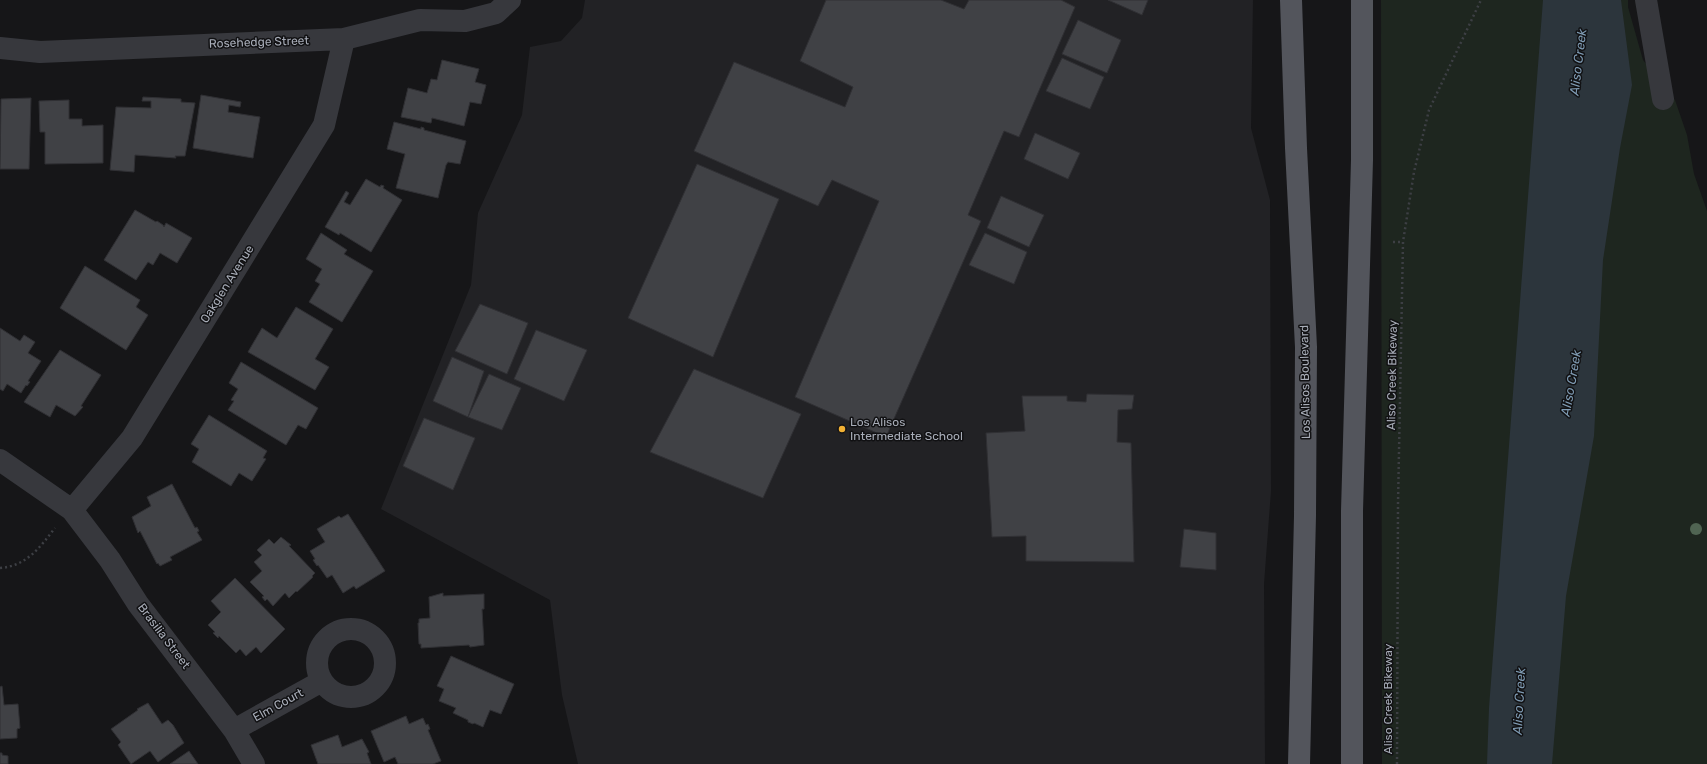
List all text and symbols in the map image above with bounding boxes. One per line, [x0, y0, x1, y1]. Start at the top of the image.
water label: Aliso Creek [1566, 27, 1590, 97]
street label: Rosehedge Street [209, 33, 310, 51]
street label: Oakglen Avenue [197, 242, 257, 326]
street label: Aliso Creek Bikeway [1384, 319, 1400, 430]
street label: Los Alisos Boulevard [1297, 325, 1313, 439]
water label: Aliso Creek [1558, 348, 1584, 418]
place label: Los Alisos Intermediate School [850, 415, 963, 443]
marker: Los Alisos Intermediate School [837, 424, 847, 434]
street label: Brasilia Street [135, 601, 193, 672]
street label: Aliso Creek Bikeway [1381, 643, 1395, 754]
water label: Aliso Creek [1510, 667, 1528, 736]
street label: Elm Court [250, 685, 306, 724]

